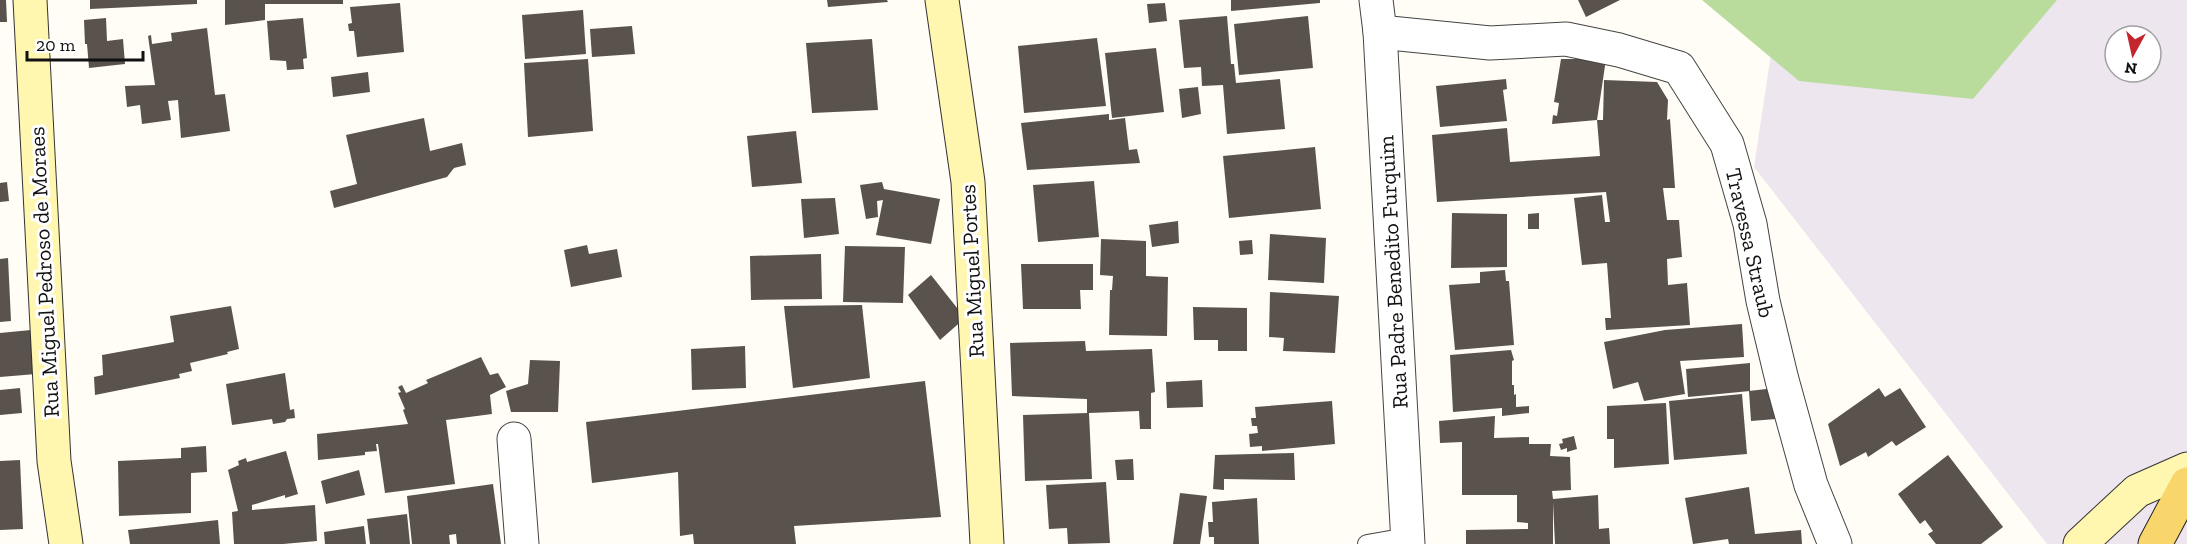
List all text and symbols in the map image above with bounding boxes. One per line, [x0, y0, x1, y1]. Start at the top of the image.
scale bar [27, 24, 142, 62]
north arrow [2103, 24, 2163, 84]
text: 20 m [36, 34, 76, 56]
text: N [2124, 58, 2138, 79]
street label: Rua Miguel Pedroso de Moraes [23, 126, 65, 418]
street label: Rua Padre Benedito Furquim [1372, 135, 1414, 409]
street label: Travessa Straub [1720, 166, 1780, 320]
street label: Rua Miguel Portes [954, 184, 990, 358]

